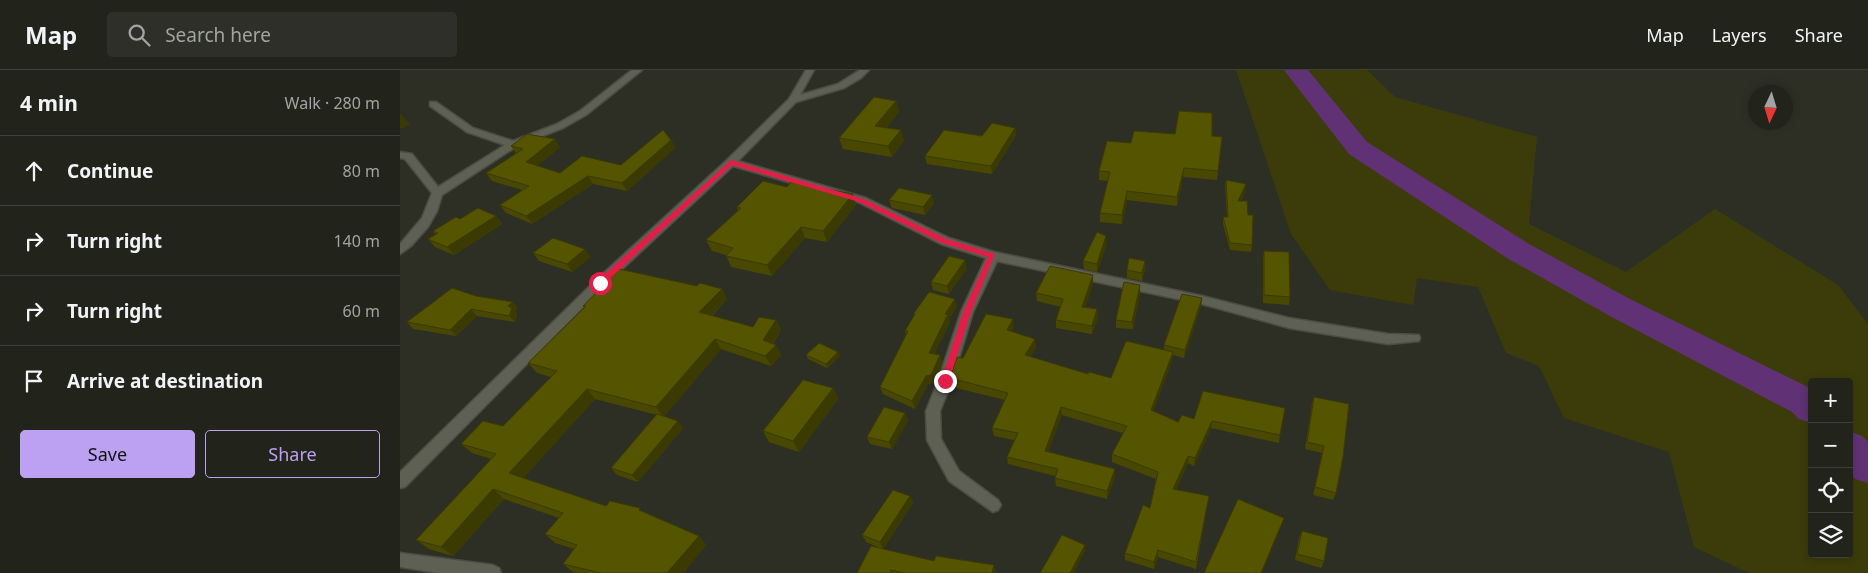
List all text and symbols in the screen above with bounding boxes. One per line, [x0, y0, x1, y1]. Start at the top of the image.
search box [107, 12, 457, 57]
text: Map [25, 18, 77, 51]
icon: search [125, 21, 153, 49]
text: Search here [165, 22, 271, 48]
text: Map [1646, 23, 1684, 47]
text: Layers [1712, 23, 1767, 47]
text: Share [1795, 23, 1843, 47]
north arrow [1748, 85, 1793, 130]
text: 4 min [20, 89, 78, 117]
text: Walk · 280 m [285, 92, 380, 114]
icon: ahead [20, 157, 48, 185]
text: Continue [67, 158, 153, 184]
text: 80 m [343, 160, 380, 182]
icon: right [20, 227, 48, 255]
text: Turn right [67, 228, 162, 254]
text: 140 m [333, 230, 380, 252]
route start [589, 272, 612, 295]
icon: right [20, 297, 48, 325]
text: Turn right [67, 298, 162, 324]
text: 60 m [343, 300, 380, 322]
icon: arrive [20, 367, 48, 395]
text: Arrive at destination [67, 368, 263, 394]
route end [934, 370, 957, 393]
map controls [1808, 378, 1853, 558]
button: + [1808, 378, 1853, 423]
button: − [1808, 423, 1853, 468]
button: Save [20, 430, 195, 478]
button: Share [205, 430, 380, 478]
button: locate [1808, 468, 1853, 513]
button: layers [1808, 513, 1853, 558]

